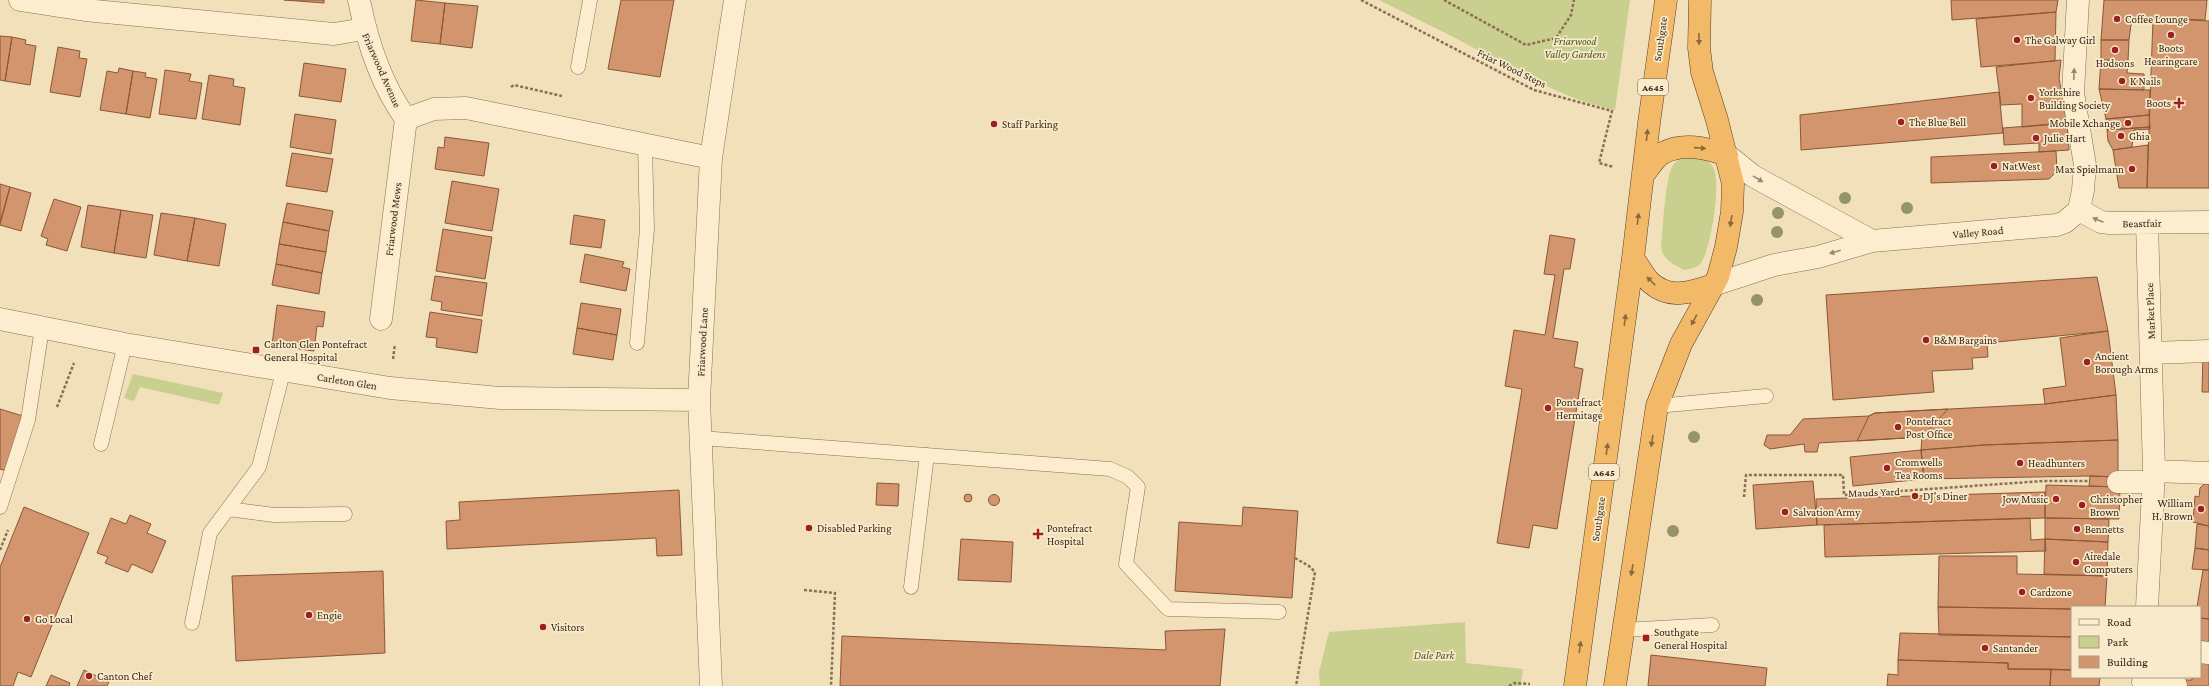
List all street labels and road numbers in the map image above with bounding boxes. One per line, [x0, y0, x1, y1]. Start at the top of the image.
street label: Southgate [1651, 16, 1670, 62]
street label: Friarwood Avenue [360, 31, 404, 109]
street label: Friar Wood Steps [1475, 46, 1548, 91]
road number: A645 [1638, 79, 1668, 95]
street label: Friarwood Mews [383, 181, 403, 257]
street label: Beastfair [2122, 217, 2162, 229]
street label: Valley Road [1952, 224, 2004, 241]
street label: Market Place [2143, 282, 2157, 340]
street label: Friarwood Lane [694, 307, 710, 377]
street label: Carleton Glen [316, 370, 378, 392]
road number: A645 [1589, 464, 1619, 480]
street label: Mauds Yard [1848, 485, 1900, 499]
street label: Southgate [1589, 496, 1608, 542]

